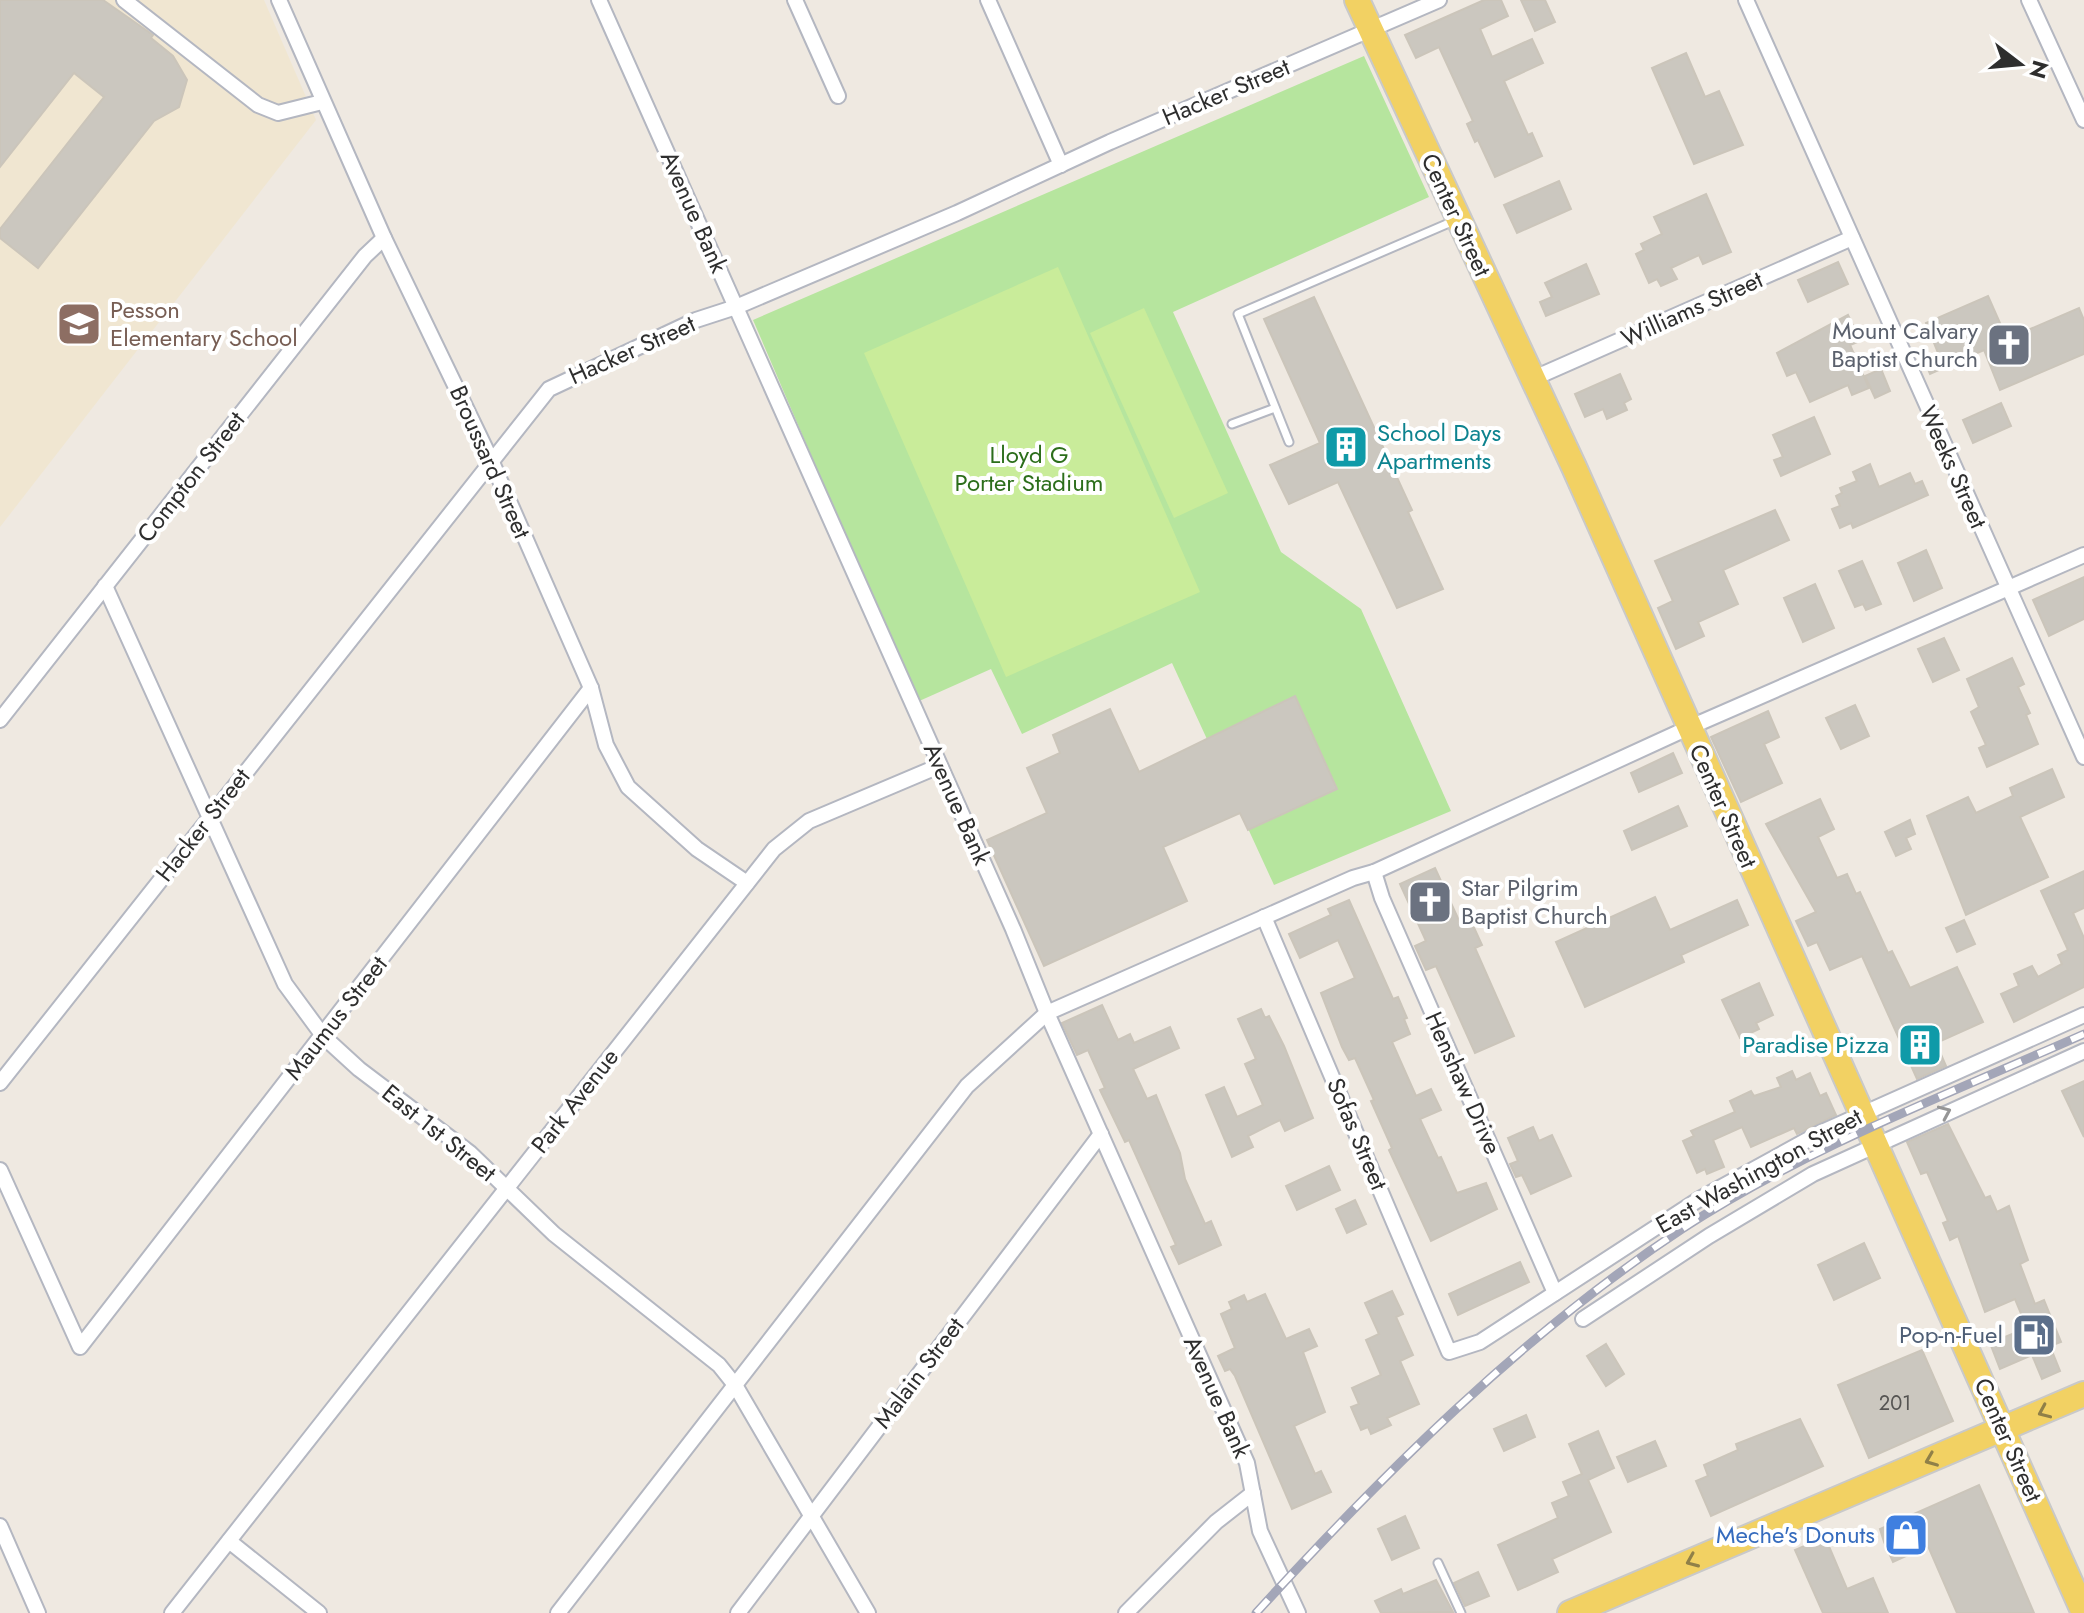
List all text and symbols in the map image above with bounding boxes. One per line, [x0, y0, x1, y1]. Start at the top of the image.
north arrow [1980, 24, 2060, 104]
street label: Hacker Street [1157, 49, 1295, 134]
text: N [2021, 57, 2057, 82]
street label: Avenue Bank [652, 145, 737, 279]
street label: Center Street [1413, 147, 1500, 282]
street label: Williams Street [1615, 262, 1768, 355]
place label: Pesson Elementary School [110, 292, 298, 355]
school or university icon: Pesson Elementary School [55, 300, 103, 348]
street label: Hacker Street [563, 306, 701, 393]
place label: Mount Calvary Baptist Church [1831, 313, 1978, 376]
church icon: Mount Calvary Baptist Church [1985, 321, 2033, 369]
street label: Broussard Street [441, 380, 540, 544]
street label: Weeks Street [1911, 400, 1996, 534]
street label: Compton Street [128, 404, 253, 550]
place label: School Days Apartments [1377, 415, 1501, 478]
building icon: School Days Apartments [1322, 423, 1370, 471]
park label: Lloyd G Porter Stadium [954, 437, 1104, 500]
street label: Avenue Bank [915, 737, 1000, 871]
street label: Center Street [1681, 738, 1766, 874]
street label: Hacker Street [147, 760, 258, 889]
place label: Star Pilgrim Baptist Church [1461, 870, 1608, 933]
church icon: Star Pilgrim Baptist Church [1406, 878, 1454, 926]
street label: Maumus Street [276, 948, 395, 1087]
street label: Henshaw Drive [1416, 1006, 1510, 1160]
building icon: Paradise Pizza [1896, 1021, 1944, 1069]
place label: Paradise Pizza [1742, 1027, 1889, 1062]
street label: Park Avenue [522, 1041, 627, 1161]
street label: Sofas Street [1318, 1072, 1397, 1196]
street label: East 1st Street [375, 1076, 504, 1190]
street label: East Washington Street [1649, 1099, 1868, 1242]
one-way arrow [1937, 1106, 1951, 1122]
street label: Malain Street [865, 1310, 972, 1436]
fuel station icon: Pop-n-Fuel [2010, 1311, 2058, 1359]
place label: Pop-n-Fuel [1899, 1317, 2003, 1352]
street label: Avenue Bank [1175, 1330, 1260, 1464]
street label: Center Street [1966, 1372, 2051, 1508]
house number: 201 [1879, 1389, 1911, 1418]
one-way arrow [2038, 1403, 2052, 1419]
one-way arrow [1925, 1451, 1940, 1467]
shop icon: Meche's Donuts [1882, 1511, 1930, 1559]
place label: Meche's Donuts [1716, 1517, 1875, 1552]
one-way arrow [1686, 1552, 1700, 1568]

